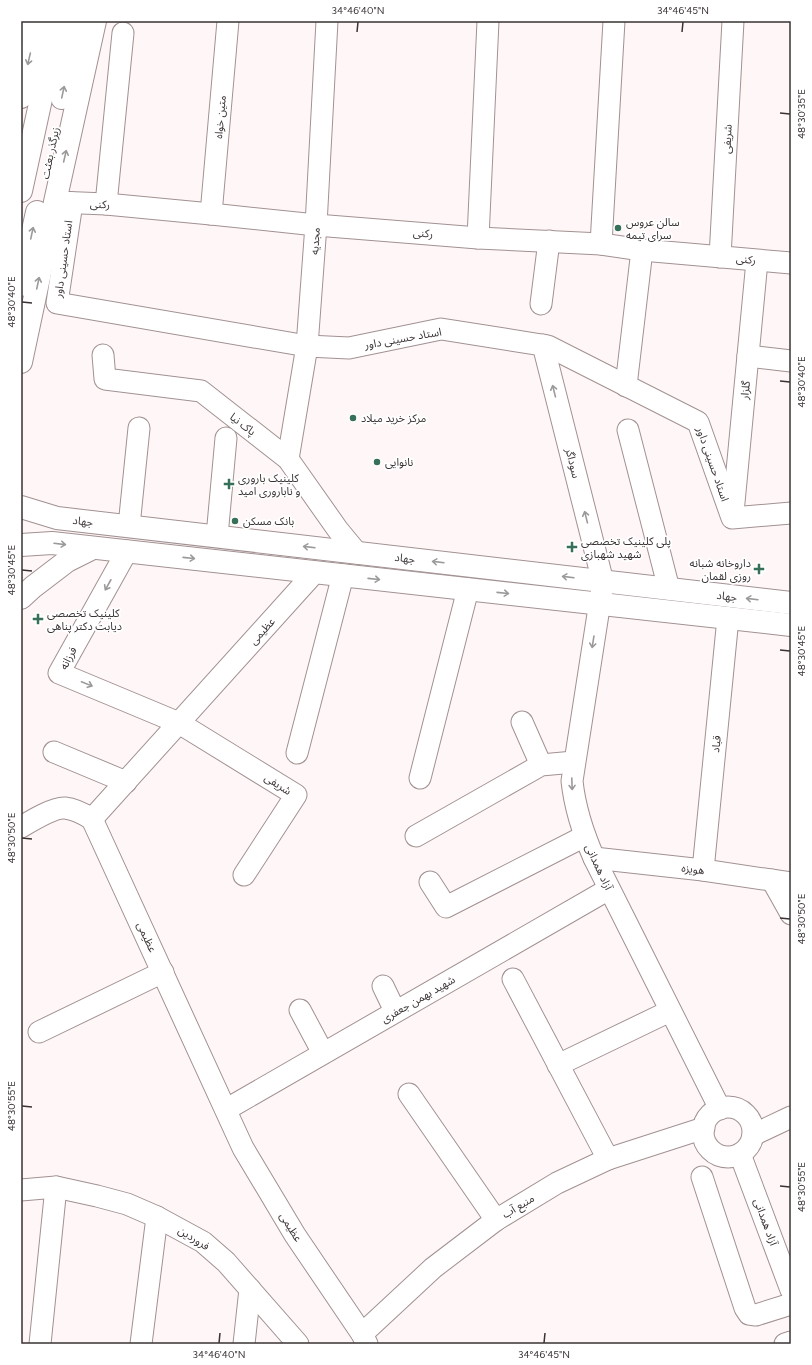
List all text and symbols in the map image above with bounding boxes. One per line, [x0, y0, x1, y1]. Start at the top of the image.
text: 34°46'40"N [332, 4, 384, 17]
text: 34°46'45"N [657, 4, 709, 17]
one-way arrow [25, 52, 33, 65]
one-way arrow [60, 86, 68, 99]
text: 48°30'35"E [795, 89, 808, 139]
street label: متین خواه [212, 95, 229, 139]
street label: شریفی [720, 124, 735, 154]
street label: زیرگذر بعثت [39, 126, 62, 180]
one-way arrow [61, 149, 69, 162]
street label: رکنی [90, 197, 110, 212]
place label: سالن عروس سرای تیمه [626, 216, 680, 242]
street label: استاد حسینی داور [52, 220, 75, 300]
marker: سالن عروس سرای تیمه [613, 223, 623, 233]
street label: رکنی [413, 226, 433, 241]
one-way arrow [29, 227, 37, 240]
street label: مجدیه [308, 227, 323, 255]
street label: رکنی [735, 252, 757, 267]
text: 48°30'40"E [5, 276, 18, 328]
one-way arrow [34, 277, 42, 290]
street label: استاد حسینی داور [363, 325, 443, 352]
text: 48°30'40"E [795, 356, 808, 408]
street label: گلزار [738, 380, 753, 401]
one-way arrow [550, 384, 558, 397]
street label: پاک نیا [227, 410, 258, 439]
place label: مرکز خرید میلاد [361, 412, 427, 425]
marker: مرکز خرید میلاد [348, 413, 358, 423]
street label: استاد حسینی داور [693, 424, 731, 503]
street label: سوداگر [562, 446, 583, 480]
place label: نانوایی [385, 456, 413, 469]
marker: نانوایی [372, 457, 382, 467]
place label: کلینیک باروری و ناباروری امید [238, 472, 300, 498]
marker: کلینیک باروری و ناباروری امید [223, 478, 235, 490]
one-way arrow [582, 510, 590, 523]
street label: جهاد [72, 514, 94, 529]
place label: بانک مسکن [243, 515, 294, 528]
marker: بانک مسکن [230, 516, 240, 526]
place label: پلی کلینیک تخصصی شهید شهبازی [581, 535, 671, 561]
one-way arrow [53, 540, 66, 548]
marker: پلی کلینیک تخصصی شهید شهبازی [566, 541, 578, 553]
one-way arrow [303, 543, 316, 551]
text: 48°30'45"E [5, 544, 18, 595]
street label: جهاد [394, 551, 416, 566]
one-way arrow [182, 554, 195, 562]
place label: داروخانه شبانه روزی لقمان [690, 557, 751, 583]
one-way arrow [432, 558, 445, 566]
marker: داروخانه شبانه روزی لقمان [754, 564, 764, 574]
one-way arrow [561, 574, 574, 581]
one-way arrow [367, 575, 380, 582]
one-way arrow [104, 579, 112, 591]
one-way arrow [496, 589, 509, 597]
street label: جهاد [716, 589, 738, 604]
one-way arrow [746, 595, 759, 603]
place label: کلینیک تخصصی دیابت دکتر پناهی [47, 607, 122, 634]
marker: کلینیک تخصصی دیابت دکتر پناهی [32, 613, 44, 625]
street label: عظیمی [247, 615, 278, 648]
text: 48°30'45"E [795, 625, 808, 676]
one-way arrow [589, 635, 597, 648]
street label: فرزانه [57, 645, 80, 672]
one-way arrow [80, 681, 92, 689]
street label: قباد [709, 735, 724, 753]
street label: شریفی [262, 771, 294, 798]
one-way arrow [569, 777, 576, 790]
text: 48°30'50"E [5, 812, 18, 864]
street label: آزاد همدانی [582, 842, 615, 893]
street label: هویزه [681, 862, 705, 877]
text: 48°30'50"E [795, 893, 808, 945]
street label: عظیمی [134, 920, 159, 955]
street label: شهید بهمن جعفری [379, 973, 458, 1026]
text: 48°30'55"E [5, 1081, 18, 1131]
text: 48°30'55"E [795, 1162, 808, 1212]
street label: منبع آب [500, 1192, 537, 1222]
street label: آزاد همدانی [751, 1197, 780, 1248]
street label: عظیمی [277, 1210, 305, 1245]
street label: فروردین [176, 1224, 212, 1253]
text: 34°46'40"N [193, 1348, 245, 1361]
text: 34°46'45"N [518, 1348, 570, 1361]

